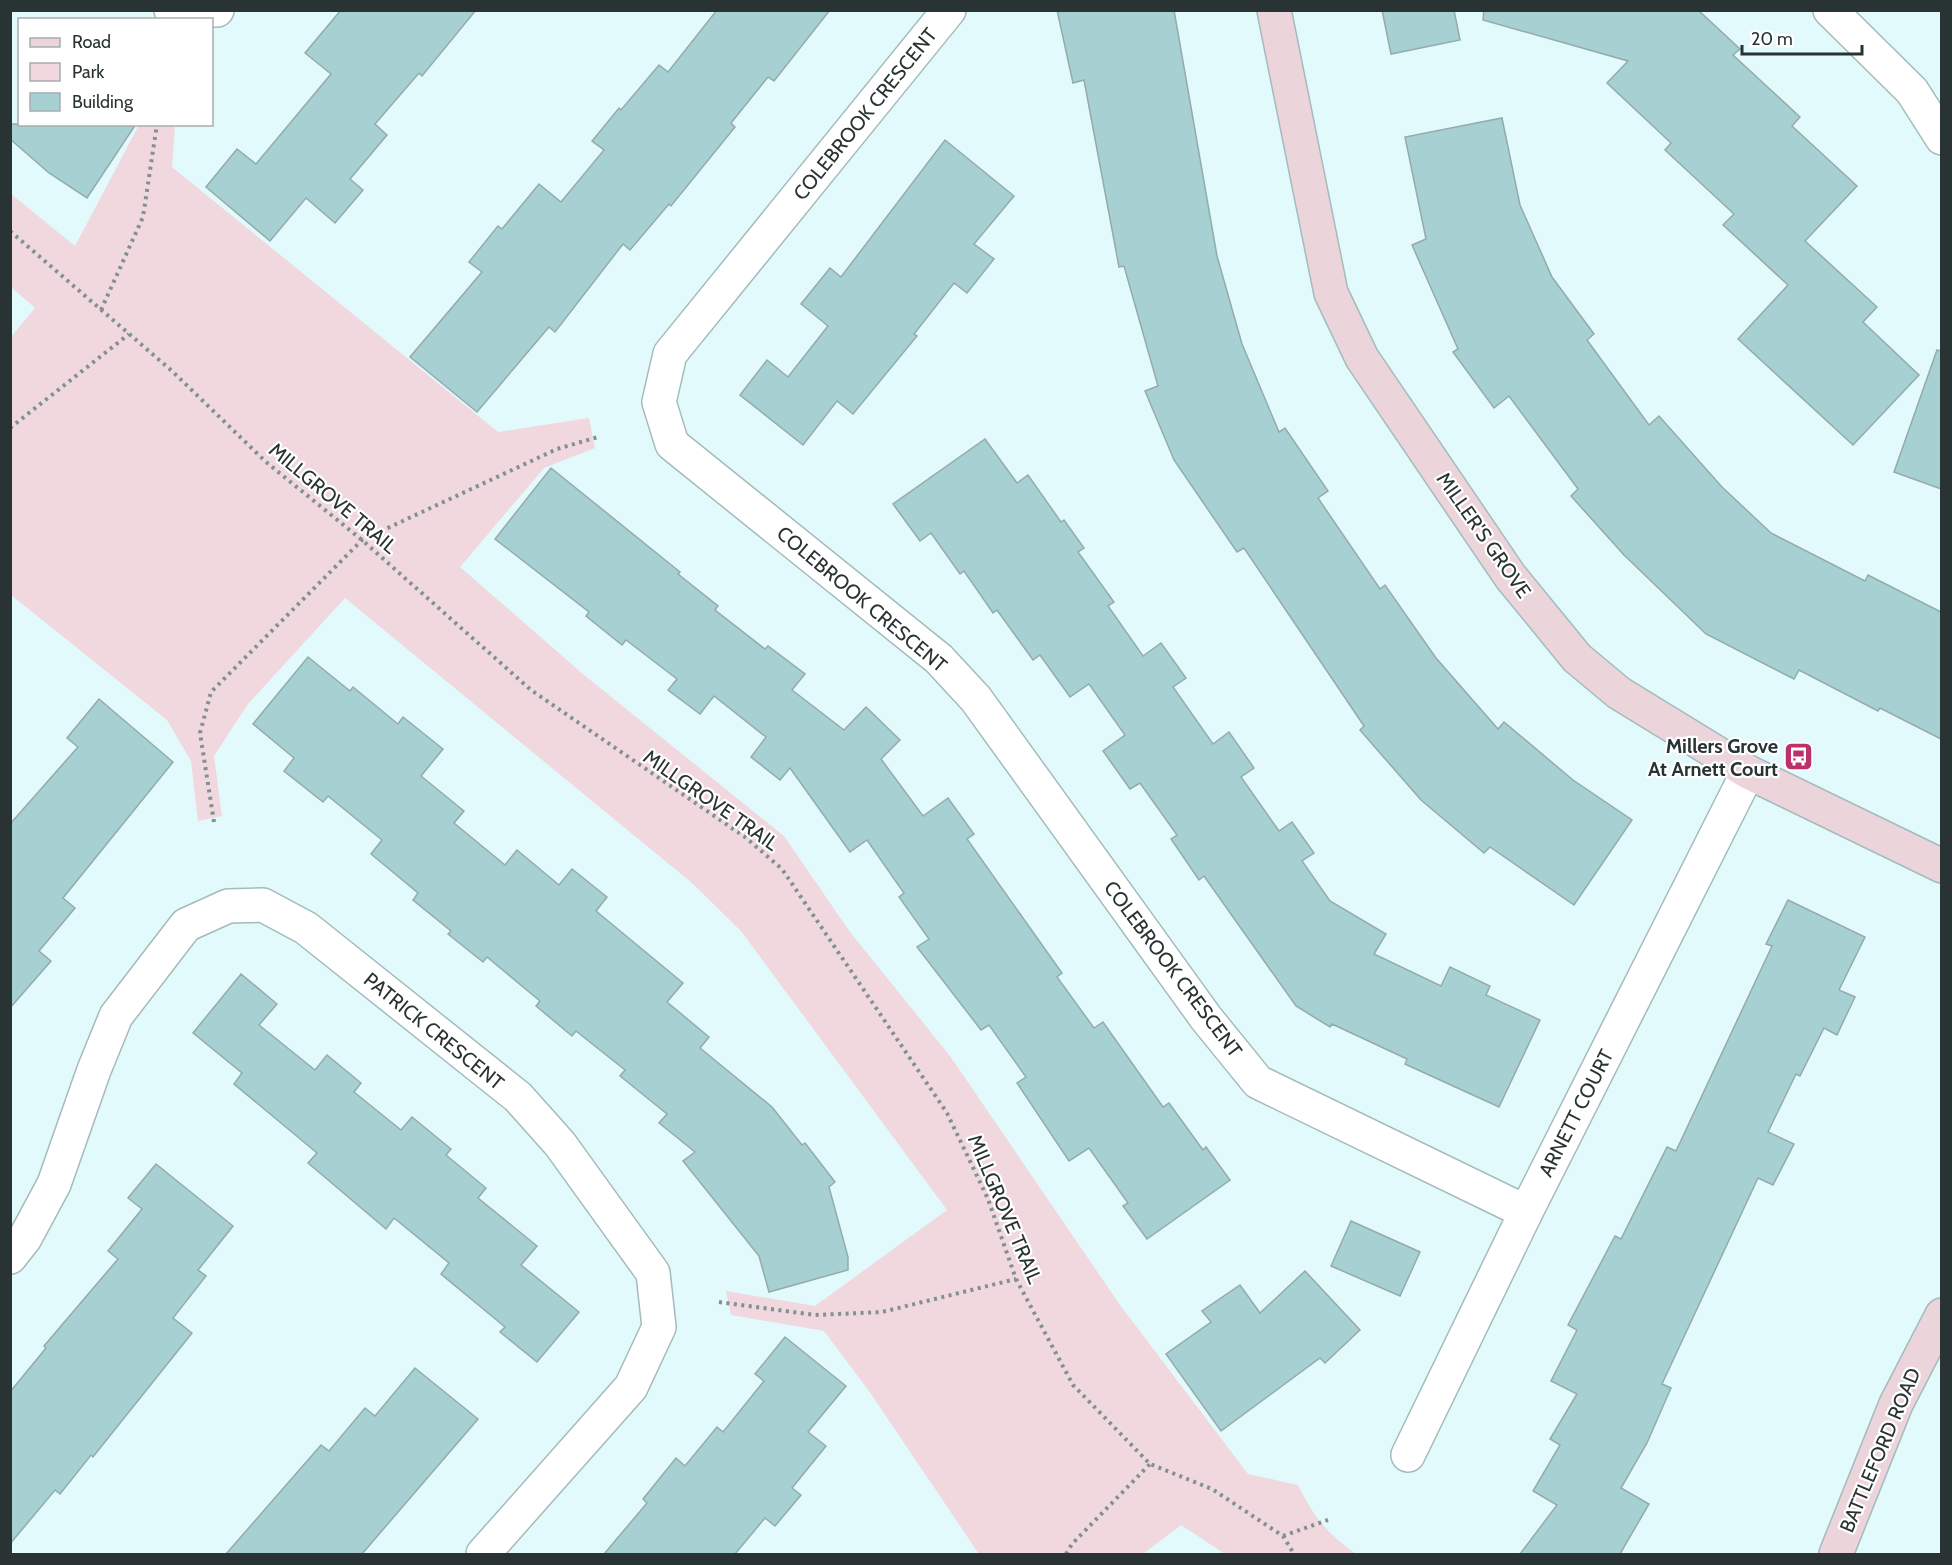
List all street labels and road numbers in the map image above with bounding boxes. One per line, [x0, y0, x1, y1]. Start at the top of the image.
street label: COLEBROOK CRESCENT [788, 23, 942, 205]
street label: MILLGROVE TRAIL [264, 438, 402, 558]
street label: MILLER'S GROVE [1432, 468, 1536, 602]
street label: COLEBROOK CRESCENT [772, 521, 952, 677]
street label: MILLGROVE TRAIL [639, 744, 783, 856]
street label: COLEBROOK CRESCENT [1099, 876, 1247, 1062]
street label: PATRICK CRESCENT [359, 967, 509, 1095]
street label: ARNETT COURT [1534, 1045, 1619, 1181]
street label: MILLGROVE TRAIL [963, 1131, 1047, 1287]
street label: BATTLEFORD ROAD [1834, 1364, 1926, 1536]

